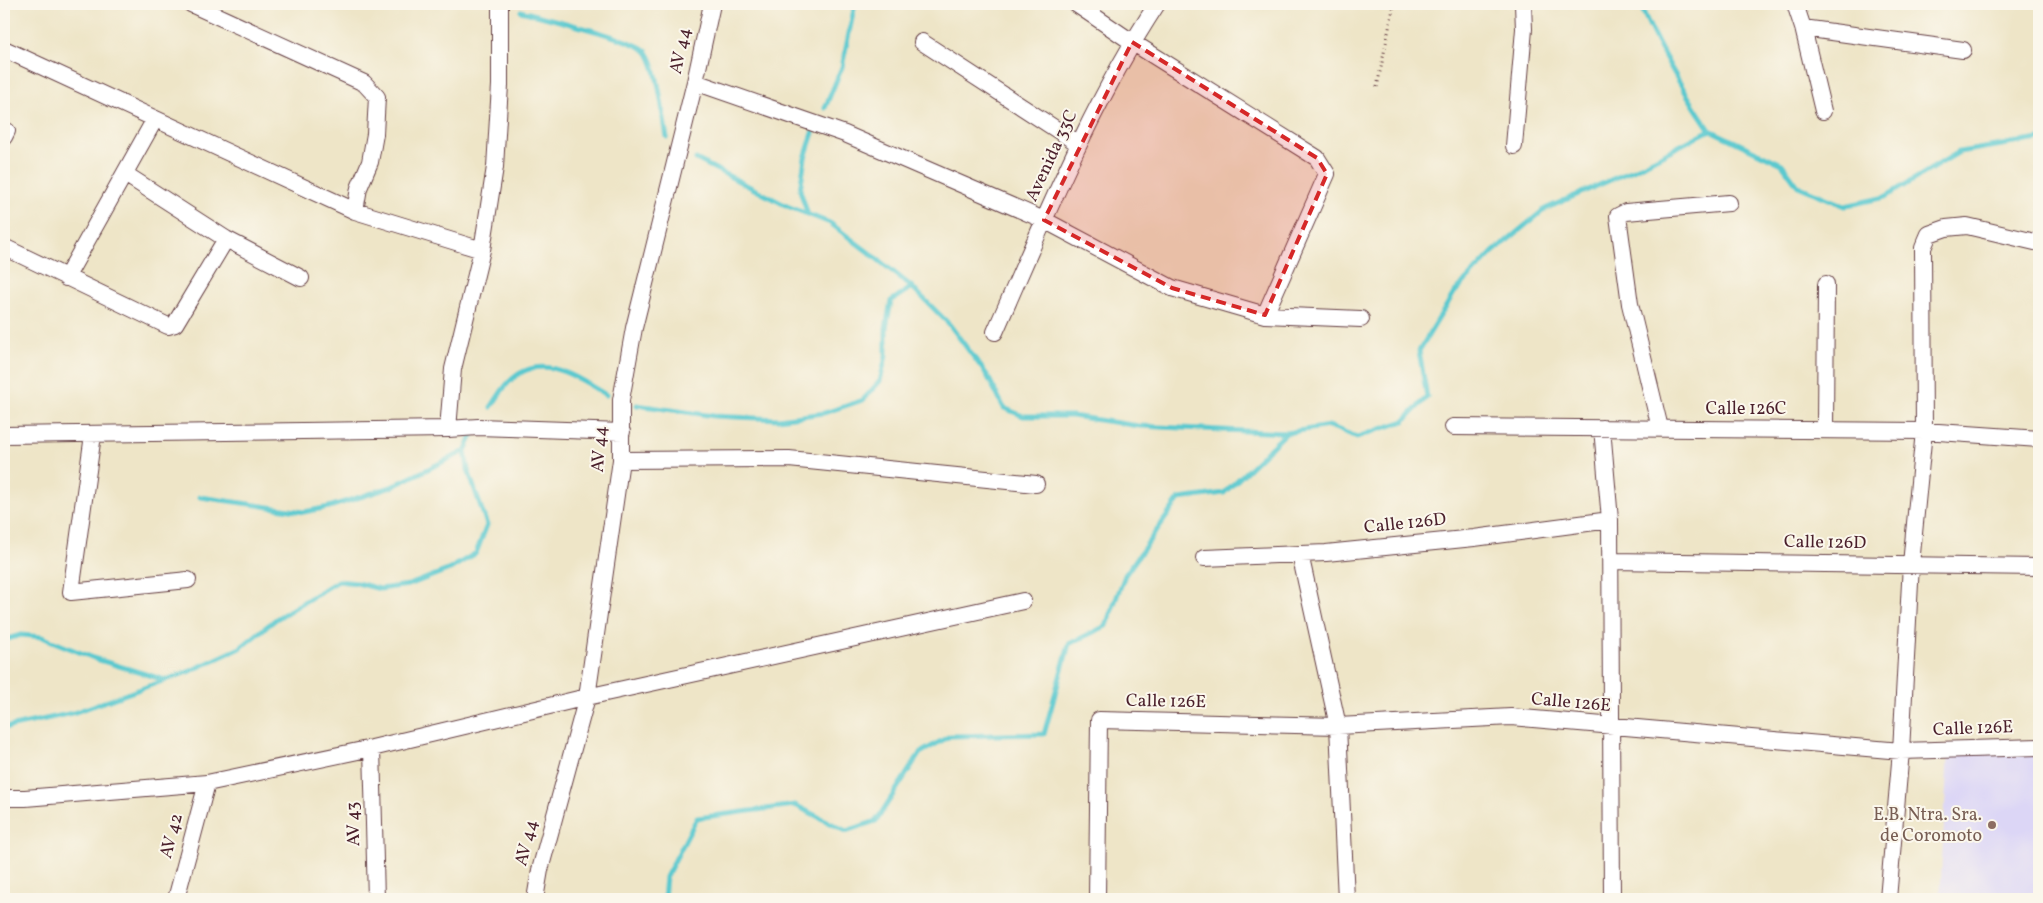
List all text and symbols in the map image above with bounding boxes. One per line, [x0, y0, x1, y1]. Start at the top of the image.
street label: AV 44 [664, 25, 698, 77]
street label: Avenida 33C [1020, 106, 1084, 206]
street label: Calle 126C [1705, 397, 1787, 422]
street label: AV 44 [586, 425, 614, 473]
street label: Calle 126D [1363, 507, 1447, 541]
street label: Calle 126D [1784, 530, 1866, 556]
street label: Calle 126E [1530, 687, 1612, 719]
street label: Calle 126E [1126, 689, 1206, 715]
street label: Calle 126E [1932, 715, 2014, 743]
street label: AV 43 [341, 801, 367, 847]
place label: E.B. Ntra. Sra. de Coromoto [1873, 803, 1982, 849]
street label: AV 42 [154, 811, 190, 861]
street label: AV 44 [509, 817, 545, 869]
marker: E.B. Ntra. Sra. de Coromoto [1986, 819, 1998, 831]

